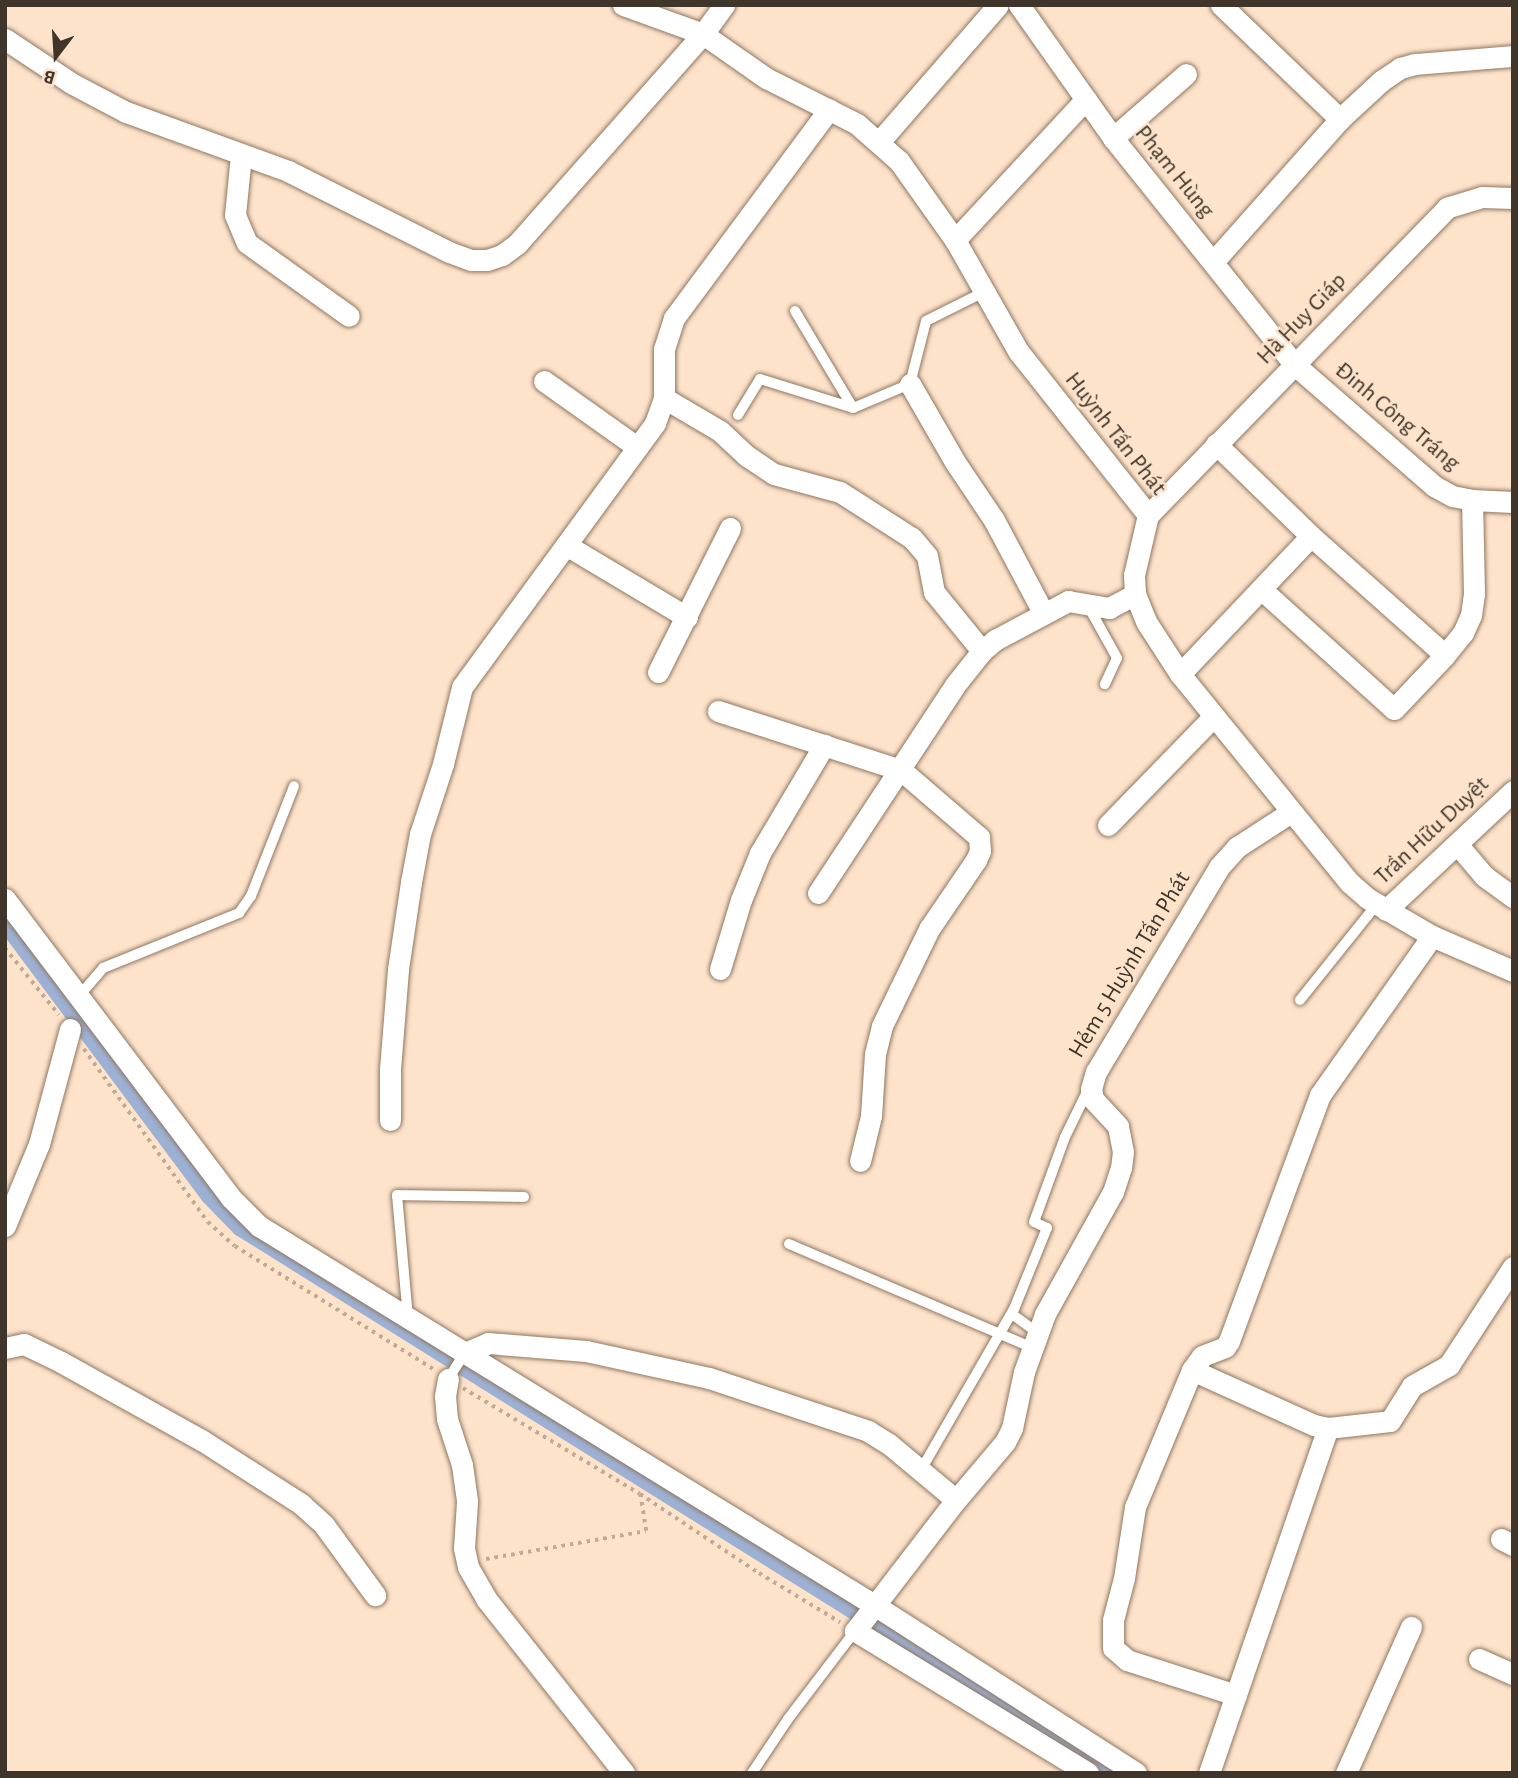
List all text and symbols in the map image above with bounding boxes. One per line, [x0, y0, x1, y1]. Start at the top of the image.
north arrow [21, 21, 91, 91]
text: B [42, 66, 58, 87]
street label: Phạm Hùng [1128, 120, 1220, 224]
street label: Hà Huy Giáp [1251, 267, 1353, 371]
street label: Đinh Công Tráng [1328, 356, 1466, 478]
street label: Huỳnh Tấn Phát [1058, 367, 1172, 501]
street label: Trần Hữu Duyệt [1369, 771, 1495, 891]
street label: Hẻm 5 Huỳnh Tấn Phát [1063, 866, 1197, 1064]

